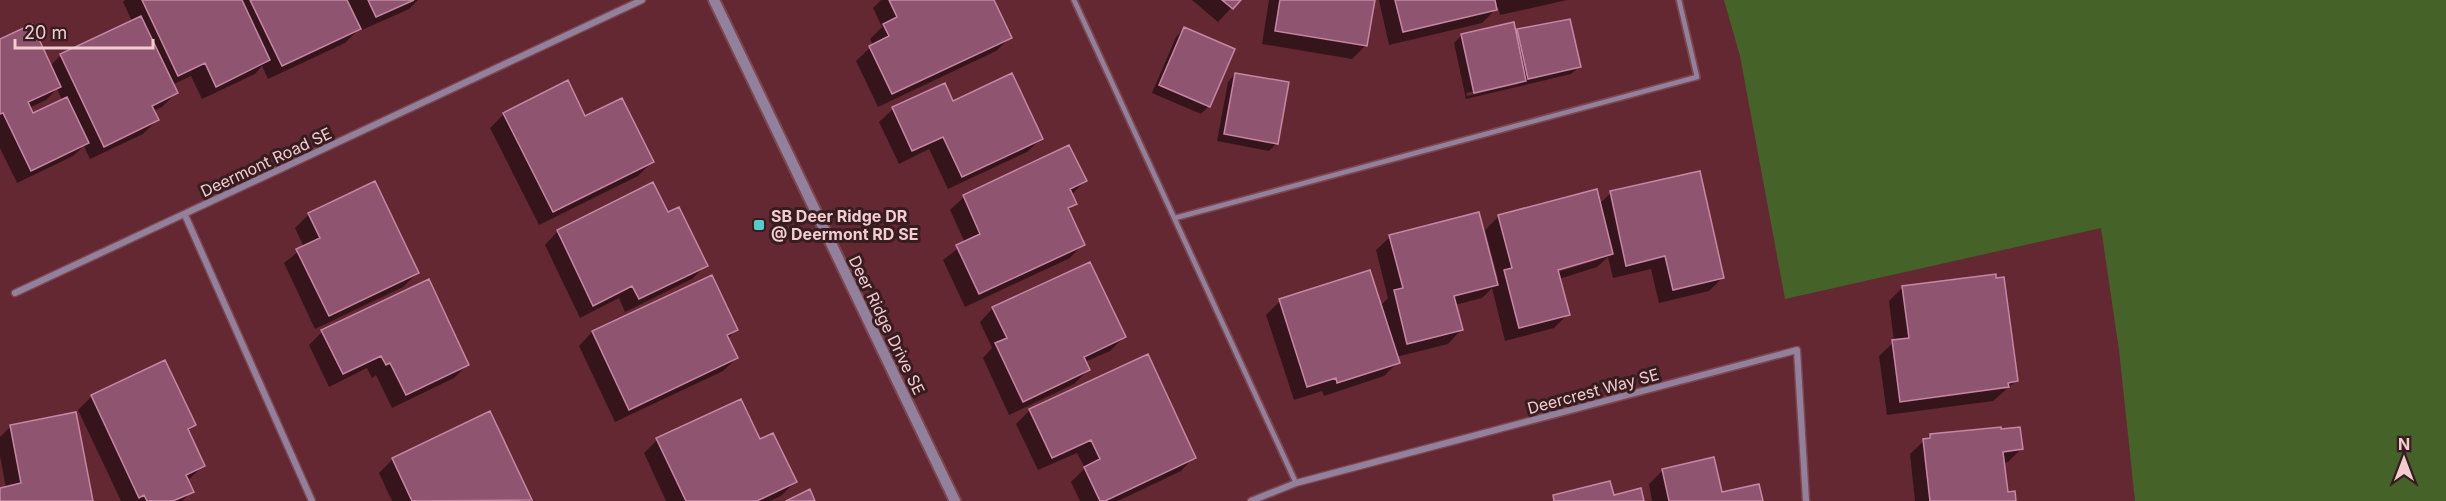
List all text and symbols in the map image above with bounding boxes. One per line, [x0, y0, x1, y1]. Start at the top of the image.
scale bar [15, 12, 153, 50]
text: 20 m [24, 22, 67, 43]
street label: Deermont Road SE [197, 123, 335, 201]
place label: SB Deer Ridge DR @ Deermont RD SE [771, 206, 918, 244]
marker: SB Deer Ridge DR @ Deermont RD SE [752, 218, 766, 232]
street label: Deer Ridge Drive SE [845, 252, 929, 398]
street label: Deercrest Way SE [1525, 364, 1661, 418]
north arrow [2374, 429, 2434, 489]
text: N [2398, 434, 2410, 454]

